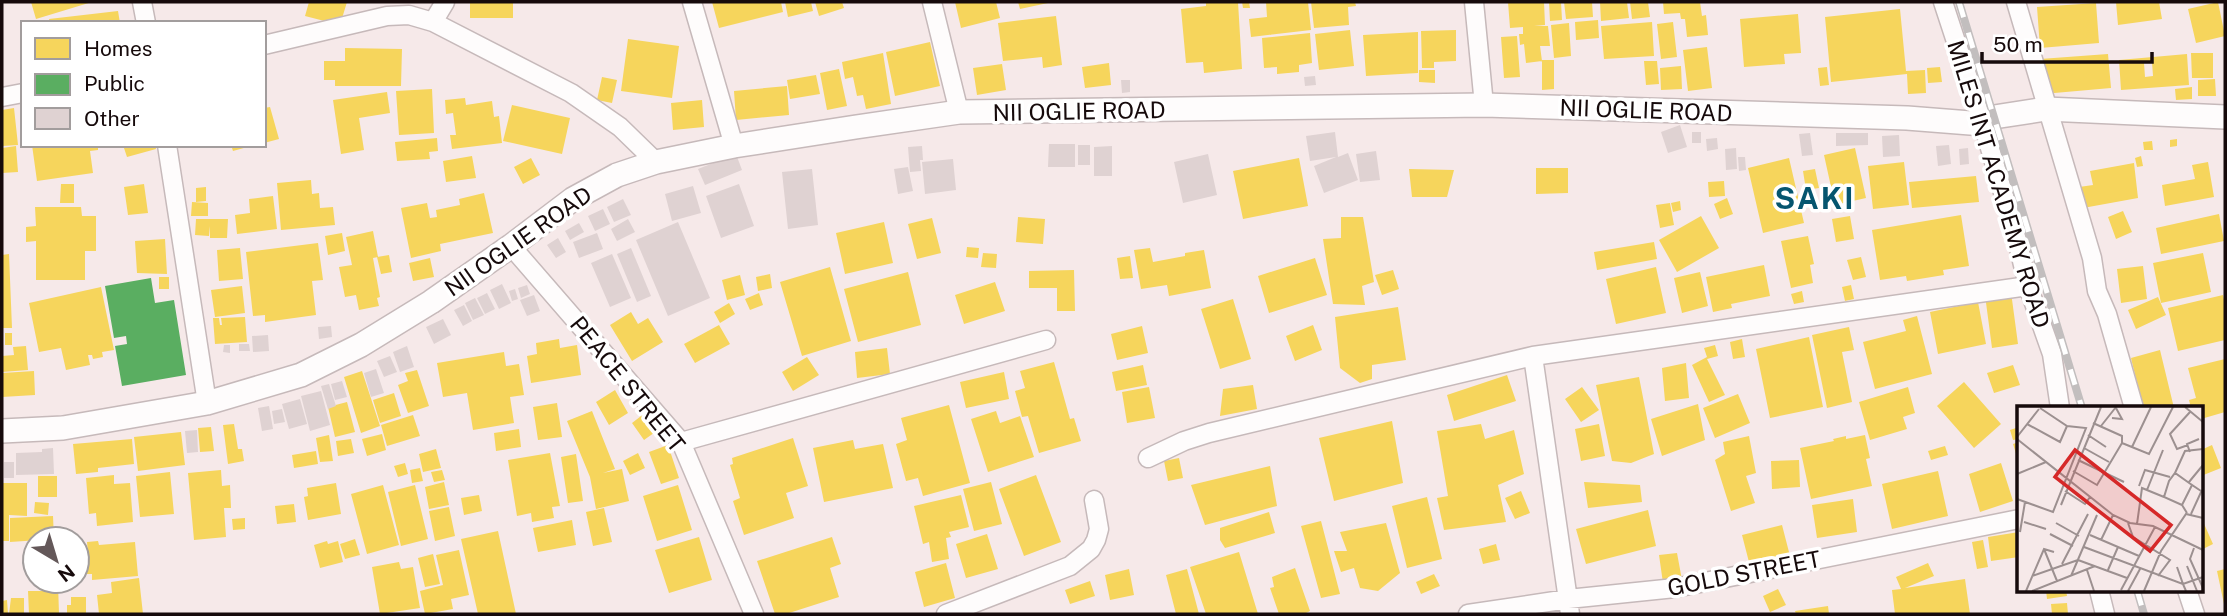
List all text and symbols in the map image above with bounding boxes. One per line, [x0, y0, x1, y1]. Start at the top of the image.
legend [21, 21, 266, 147]
scale bar [1982, 21, 2152, 65]
text: 50 m [1993, 32, 2043, 57]
text: Homes [84, 36, 152, 61]
street label: MILES INT ACADEMY ROAD [1942, 37, 2056, 331]
text: Public [84, 71, 145, 96]
street label: NII OGLIE ROAD [1559, 93, 1733, 127]
street label: NII OGLIE ROAD [992, 96, 1166, 126]
text: Other [84, 106, 140, 131]
street label: NII OGLIE ROAD [439, 180, 597, 302]
district label: SAKI [1775, 180, 1855, 216]
street label: PEACE STREET [565, 311, 691, 458]
inset map [2017, 406, 2202, 592]
north arrow [21, 525, 91, 595]
street label: GOLD STREET [1665, 545, 1823, 601]
text: N [54, 560, 79, 587]

